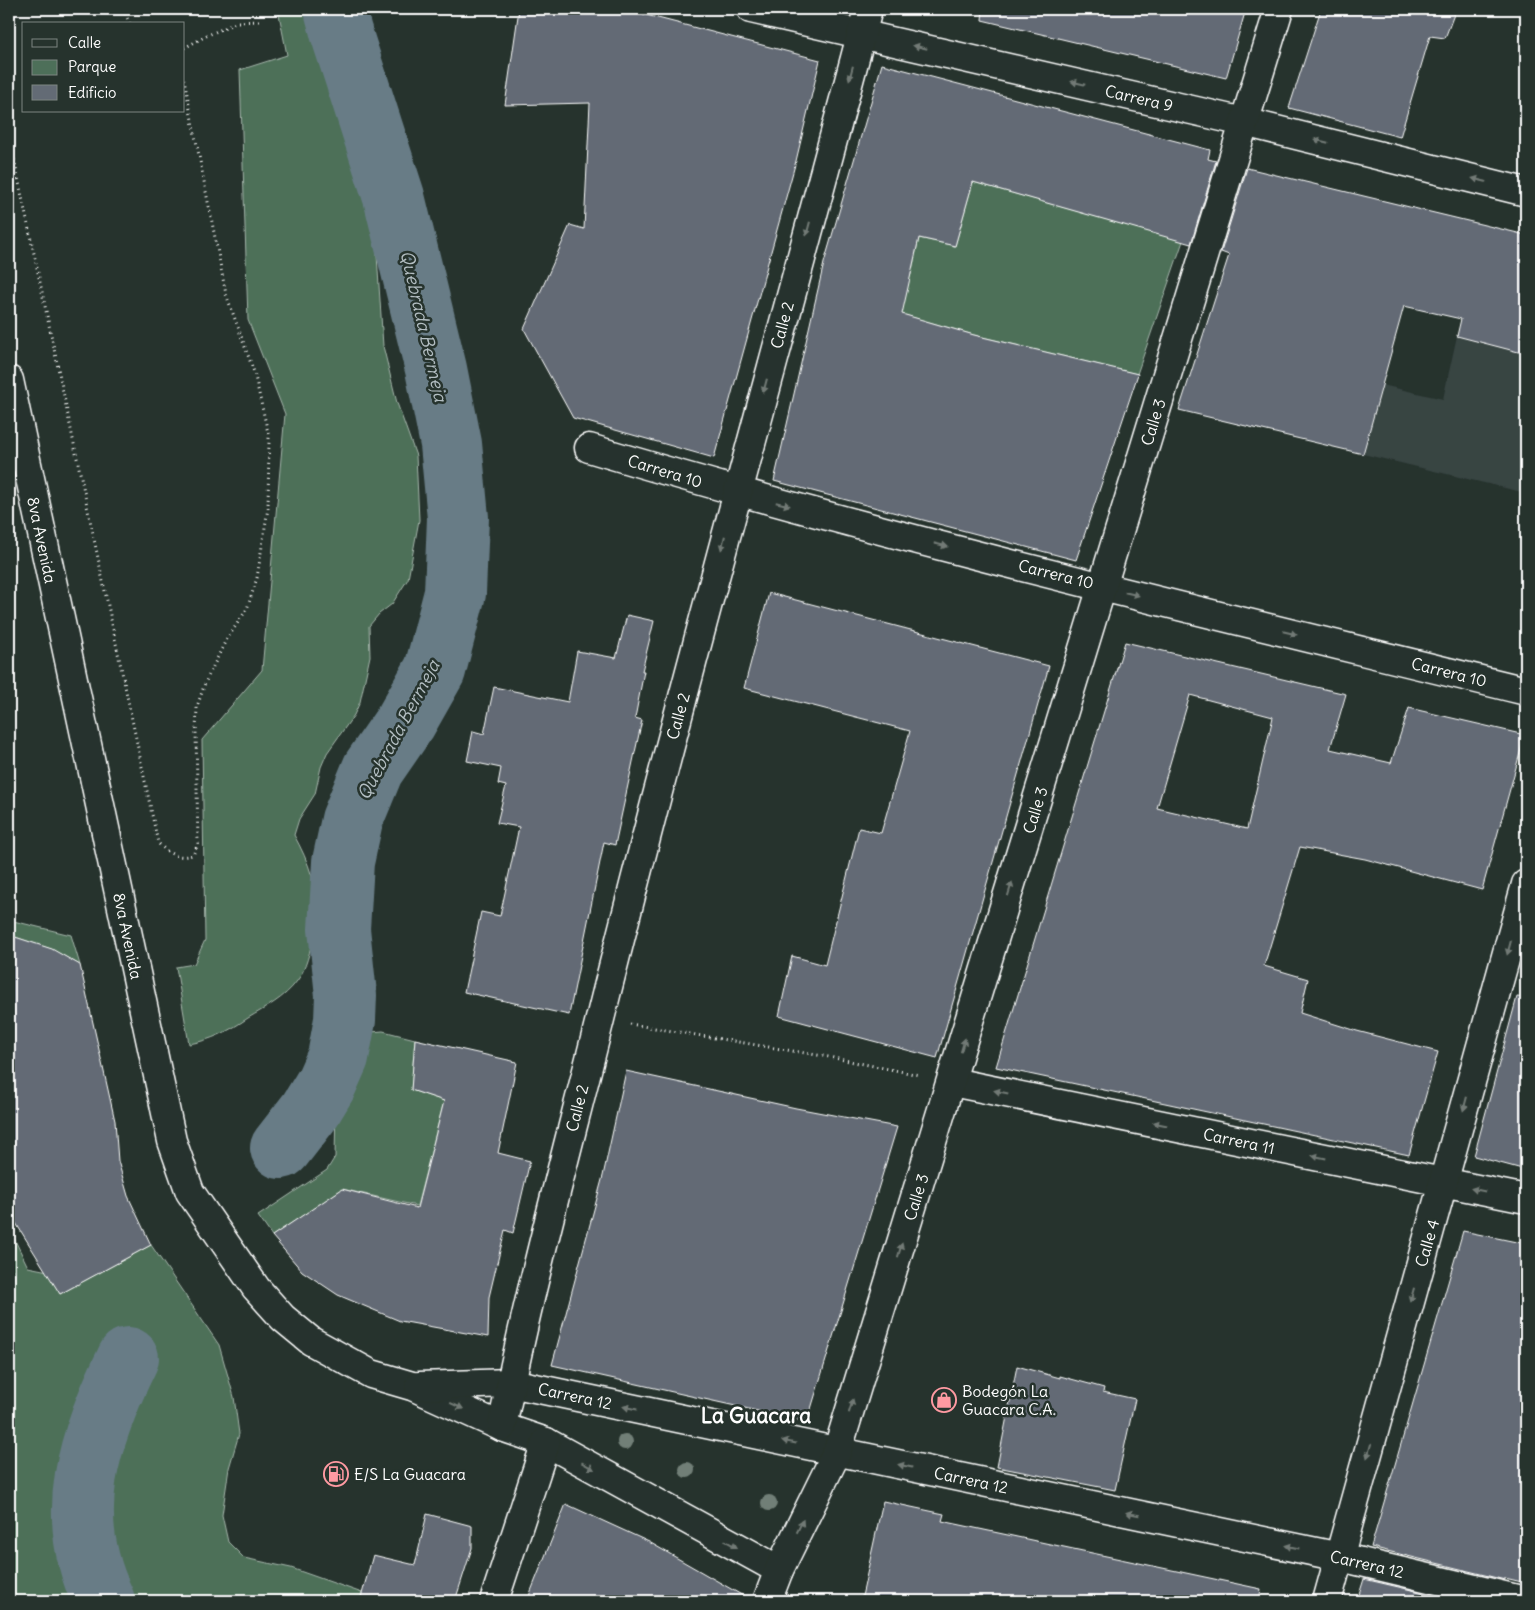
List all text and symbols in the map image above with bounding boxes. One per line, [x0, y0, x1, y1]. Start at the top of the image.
legend [22, 22, 185, 112]
text: Calle [68, 33, 101, 52]
one-way arrow [912, 43, 927, 51]
text: Parque [68, 57, 116, 76]
one-way arrow [846, 65, 854, 80]
one-way arrow [1071, 79, 1086, 87]
street label: Carrera 9 [1103, 80, 1175, 116]
text: Edificio [68, 83, 116, 102]
one-way arrow [1314, 137, 1329, 145]
one-way arrow [1471, 176, 1486, 184]
one-way arrow [804, 222, 812, 237]
water label: Quebrada Bermeja [395, 248, 453, 406]
street label: Calle 2 [766, 299, 798, 351]
one-way arrow [761, 379, 769, 394]
street label: Calle 3 [1136, 396, 1170, 448]
street label: Carrera 10 [625, 450, 705, 492]
street label: 8va Avenida [23, 495, 61, 585]
one-way arrow [776, 500, 791, 508]
one-way arrow [719, 536, 727, 551]
one-way arrow [933, 541, 948, 549]
street label: Carrera 10 [1016, 555, 1096, 593]
one-way arrow [1125, 590, 1140, 598]
one-way arrow [1282, 629, 1297, 637]
street label: Carrera 10 [1409, 653, 1489, 691]
water label: Quebrada Bermeja [352, 655, 445, 804]
street label: Calle 2 [662, 690, 694, 742]
street label: Calle 3 [1018, 784, 1052, 836]
one-way arrow [1007, 882, 1015, 897]
street label: 8va Avenida [109, 891, 147, 981]
one-way arrow [1504, 940, 1512, 955]
one-way arrow [959, 1037, 967, 1052]
street label: Calle 2 [562, 1082, 593, 1134]
one-way arrow [993, 1087, 1009, 1095]
one-way arrow [1461, 1097, 1469, 1112]
one-way arrow [1152, 1120, 1168, 1128]
street label: Carrera 11 [1201, 1124, 1277, 1158]
one-way arrow [1312, 1153, 1327, 1161]
street label: Calle 3 [899, 1171, 933, 1223]
one-way arrow [1470, 1185, 1486, 1193]
street label: Calle 4 [1411, 1217, 1443, 1269]
one-way arrow [896, 1243, 904, 1258]
one-way arrow [1408, 1287, 1416, 1302]
street label: Carrera 12 [536, 1378, 614, 1414]
place label: Bodegón La Guacara C.A. [962, 1381, 1056, 1419]
shop icon: Bodegón La Guacara C.A. [931, 1387, 957, 1413]
one-way arrow [848, 1398, 856, 1413]
district label: La Guacara [701, 1402, 811, 1429]
one-way arrow [450, 1403, 464, 1411]
one-way arrow [623, 1404, 638, 1412]
one-way arrow [782, 1438, 797, 1446]
one-way arrow [1365, 1444, 1373, 1459]
fuel station icon: E/S La Guacara [323, 1461, 349, 1487]
one-way arrow [582, 1461, 595, 1470]
one-way arrow [897, 1462, 913, 1470]
street label: Carrera 12 [932, 1462, 1010, 1498]
place label: E/S La Guacara [354, 1464, 466, 1484]
one-way arrow [1125, 1510, 1140, 1518]
one-way arrow [796, 1519, 804, 1534]
one-way arrow [723, 1540, 738, 1548]
one-way arrow [1284, 1543, 1300, 1551]
street label: Carrera 12 [1328, 1546, 1406, 1582]

